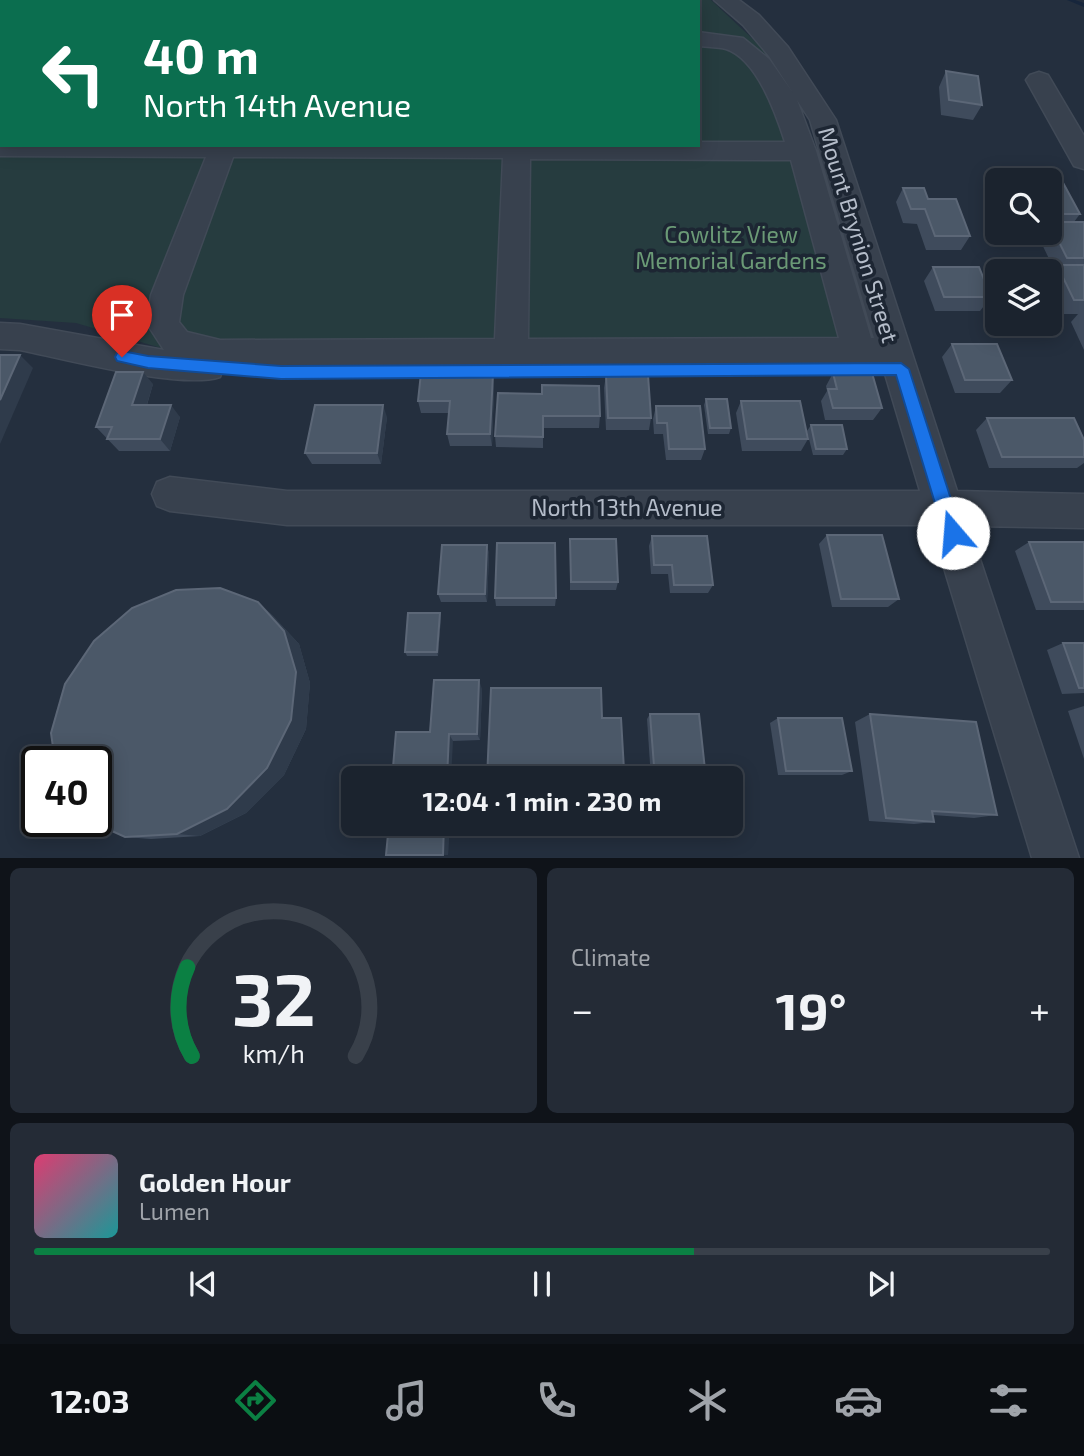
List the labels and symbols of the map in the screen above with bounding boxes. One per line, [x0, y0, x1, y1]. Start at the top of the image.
street label: Mount Brynion Street [813, 124, 905, 346]
park label: Cowlitz View Memorial Gardens [635, 220, 827, 274]
pin [92, 285, 152, 357]
street label: North 13th Avenue [531, 493, 723, 521]
position arrow [916, 496, 990, 570]
speed limit sign: 40 [21, 746, 112, 837]

